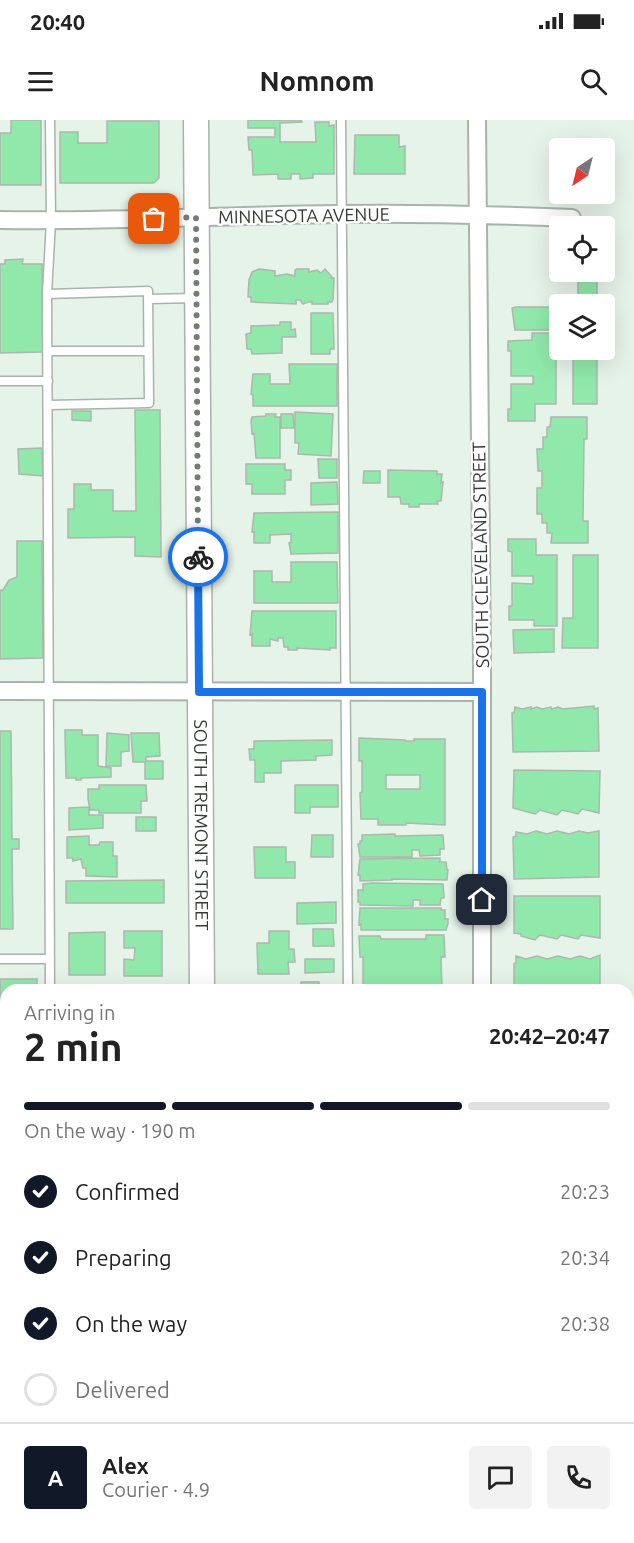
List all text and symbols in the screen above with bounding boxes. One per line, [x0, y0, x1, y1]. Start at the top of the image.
text: 20:40 [30, 9, 85, 34]
icon: menu [24, 65, 57, 98]
icon: search [577, 65, 610, 98]
text: Nomnom [260, 66, 375, 96]
north arrow [549, 138, 615, 204]
map controls [549, 138, 615, 360]
pin [128, 193, 179, 244]
icon: bag [137, 202, 170, 235]
street label: MINNESOTA AVENUE [218, 204, 390, 226]
button: locate [549, 216, 615, 282]
button: layers [549, 294, 615, 360]
street label: SOUTH CLEVELAND STREET [468, 442, 492, 668]
courier [168, 527, 228, 587]
icon: bike [182, 541, 215, 574]
street label: SOUTH TREMONT STREET [191, 719, 213, 931]
pin [456, 874, 507, 925]
icon: home [465, 883, 498, 916]
text: Arriving in [24, 1001, 115, 1024]
text: 20:42–20:47 [489, 1023, 610, 1048]
text: 2 min [24, 1025, 123, 1068]
text: On the way · 190 m [24, 1119, 196, 1142]
icon: check [24, 1175, 57, 1208]
text: Confirmed [75, 1179, 180, 1204]
text: 20:23 [560, 1180, 610, 1203]
icon: check [24, 1241, 57, 1274]
text: Preparing [75, 1245, 172, 1270]
text: 20:34 [560, 1246, 610, 1269]
icon: check [24, 1307, 57, 1340]
text: On the way [75, 1311, 187, 1336]
text: 20:38 [560, 1312, 610, 1335]
text: Delivered [75, 1377, 170, 1402]
button: chat [469, 1446, 532, 1509]
button: phone [547, 1446, 610, 1509]
text: Alex [102, 1453, 149, 1478]
text: A [48, 1465, 63, 1490]
text: Courier · 4.9 [102, 1478, 210, 1501]

